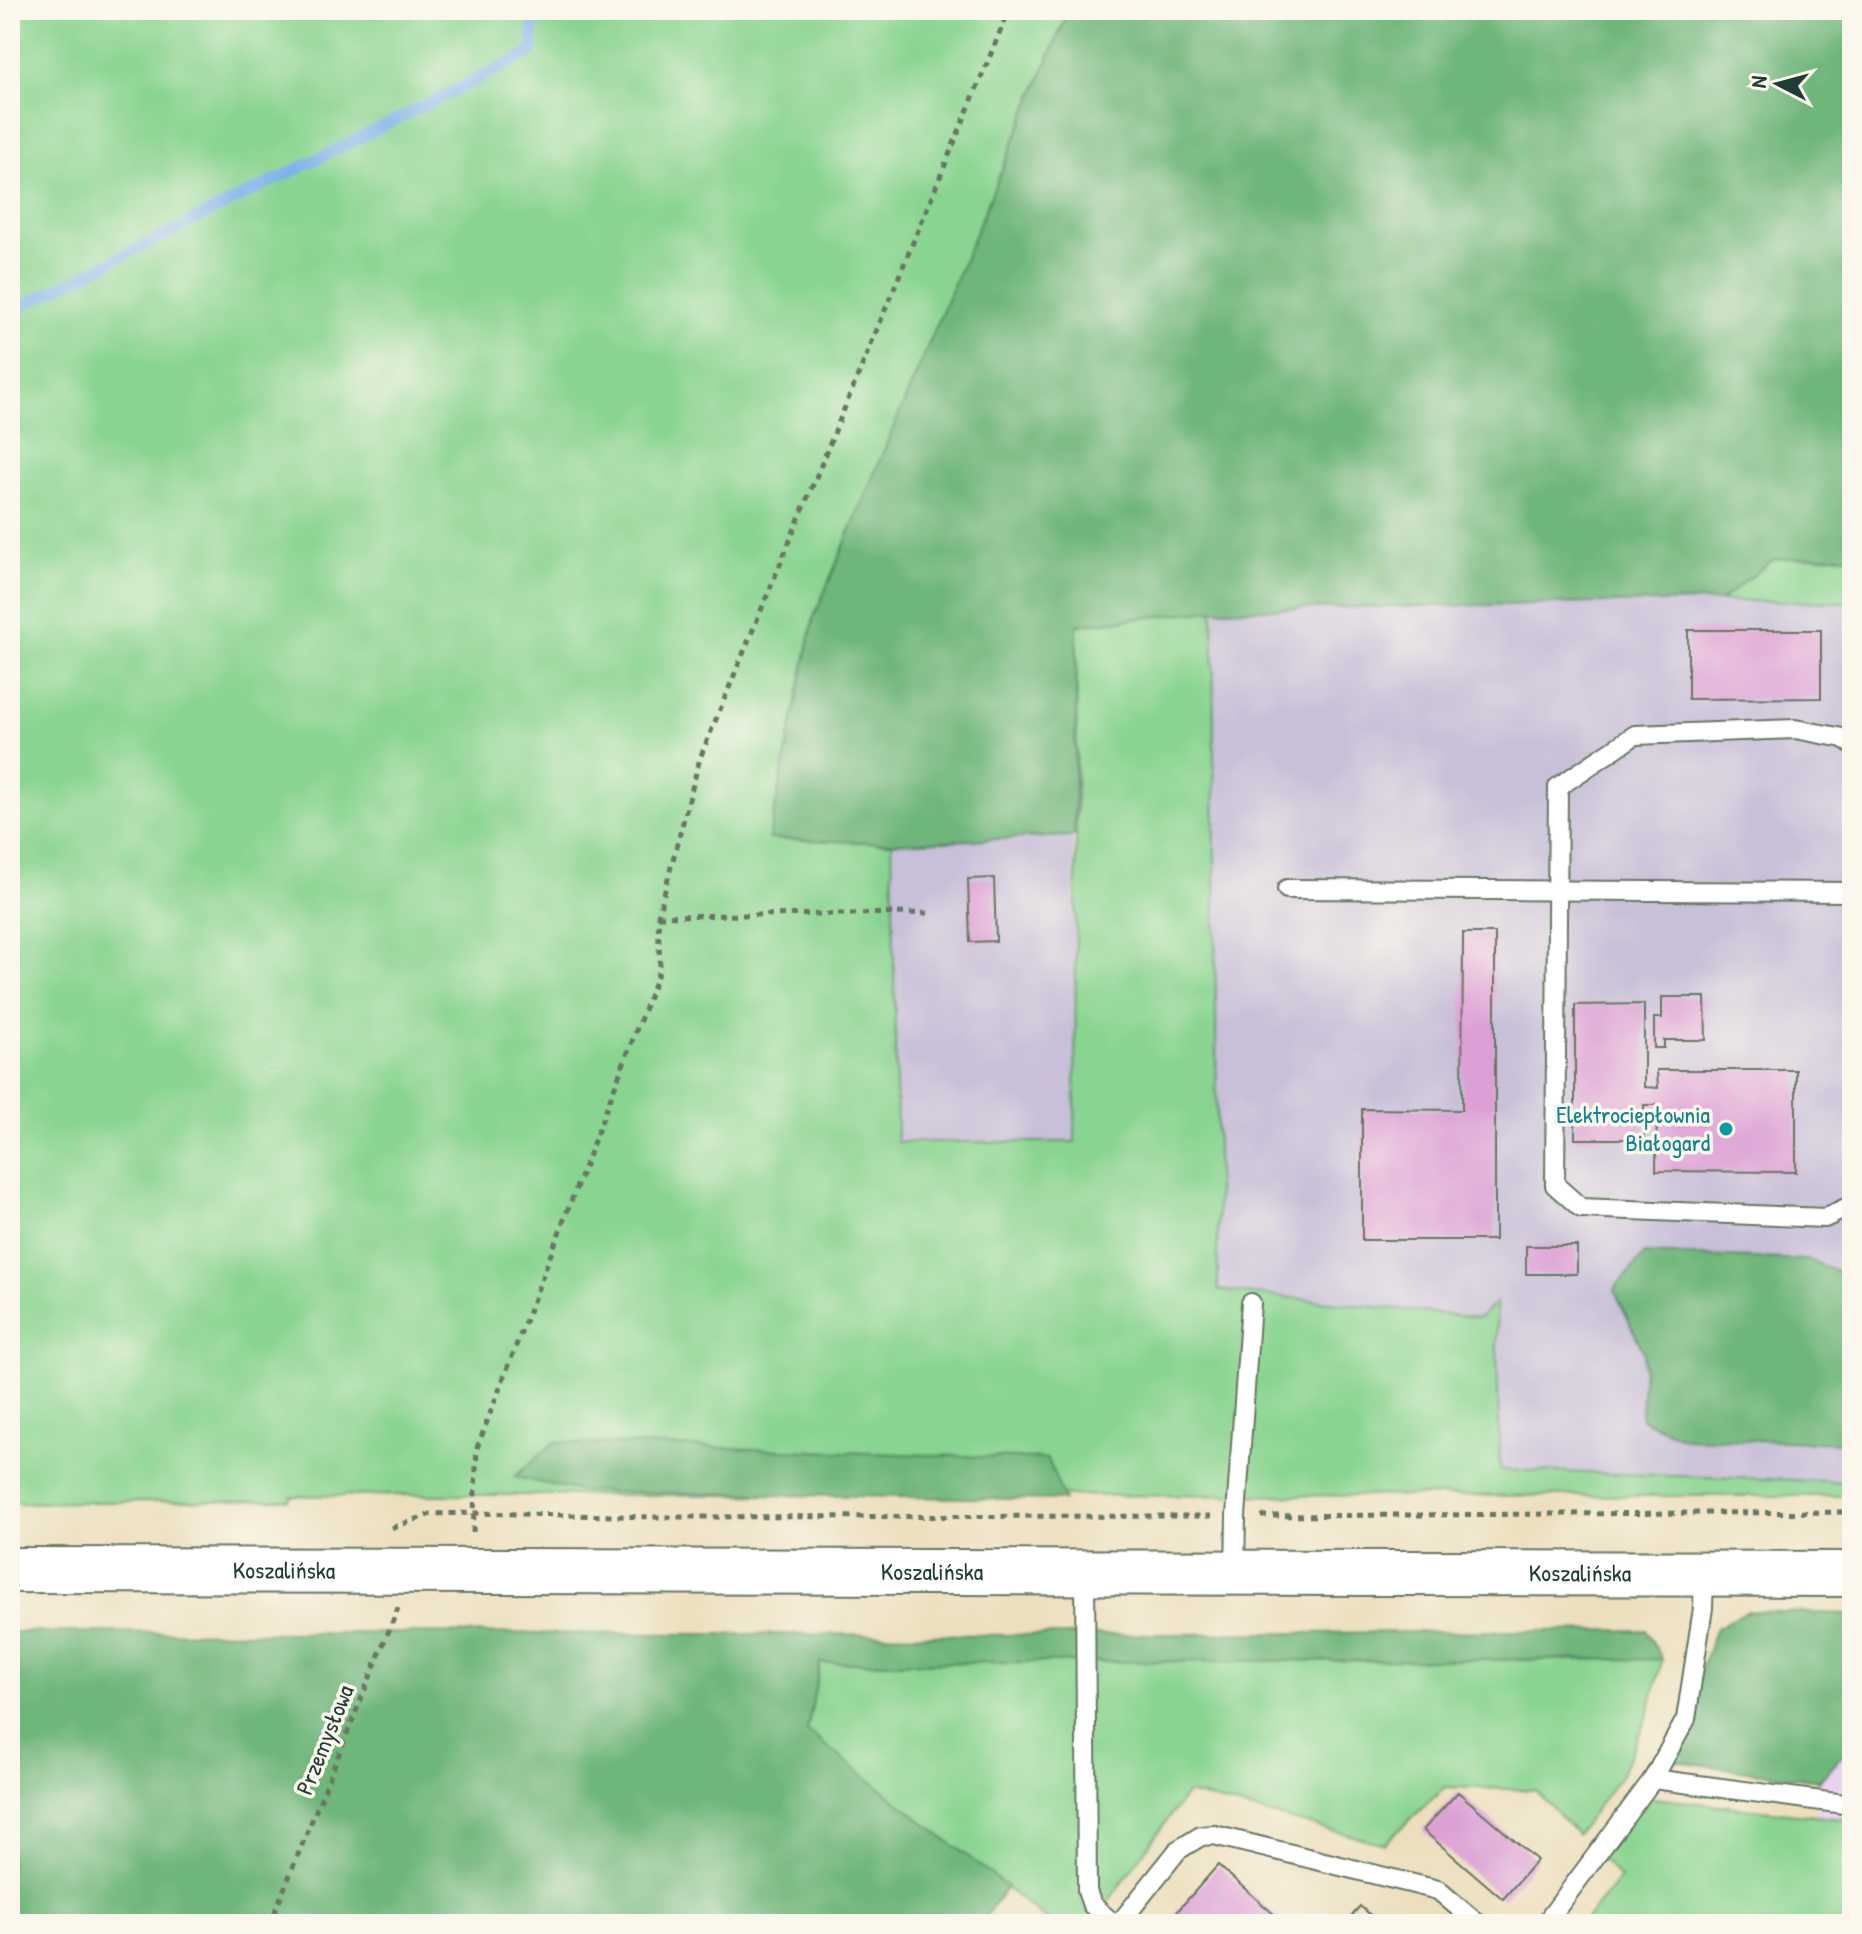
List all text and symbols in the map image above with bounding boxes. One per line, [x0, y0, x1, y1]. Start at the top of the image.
north arrow [1738, 44, 1818, 124]
text: N [1743, 74, 1774, 89]
place label: Elektrociepłownia Białogard [1556, 1098, 1710, 1158]
marker: Elektrociepłownia Białogard [1717, 1120, 1735, 1138]
street label: Koszalińska [233, 1553, 335, 1586]
street label: Koszalińska [881, 1555, 983, 1587]
street label: Koszalińska [1529, 1556, 1631, 1589]
street label: Przemysłowa [288, 1680, 361, 1799]

